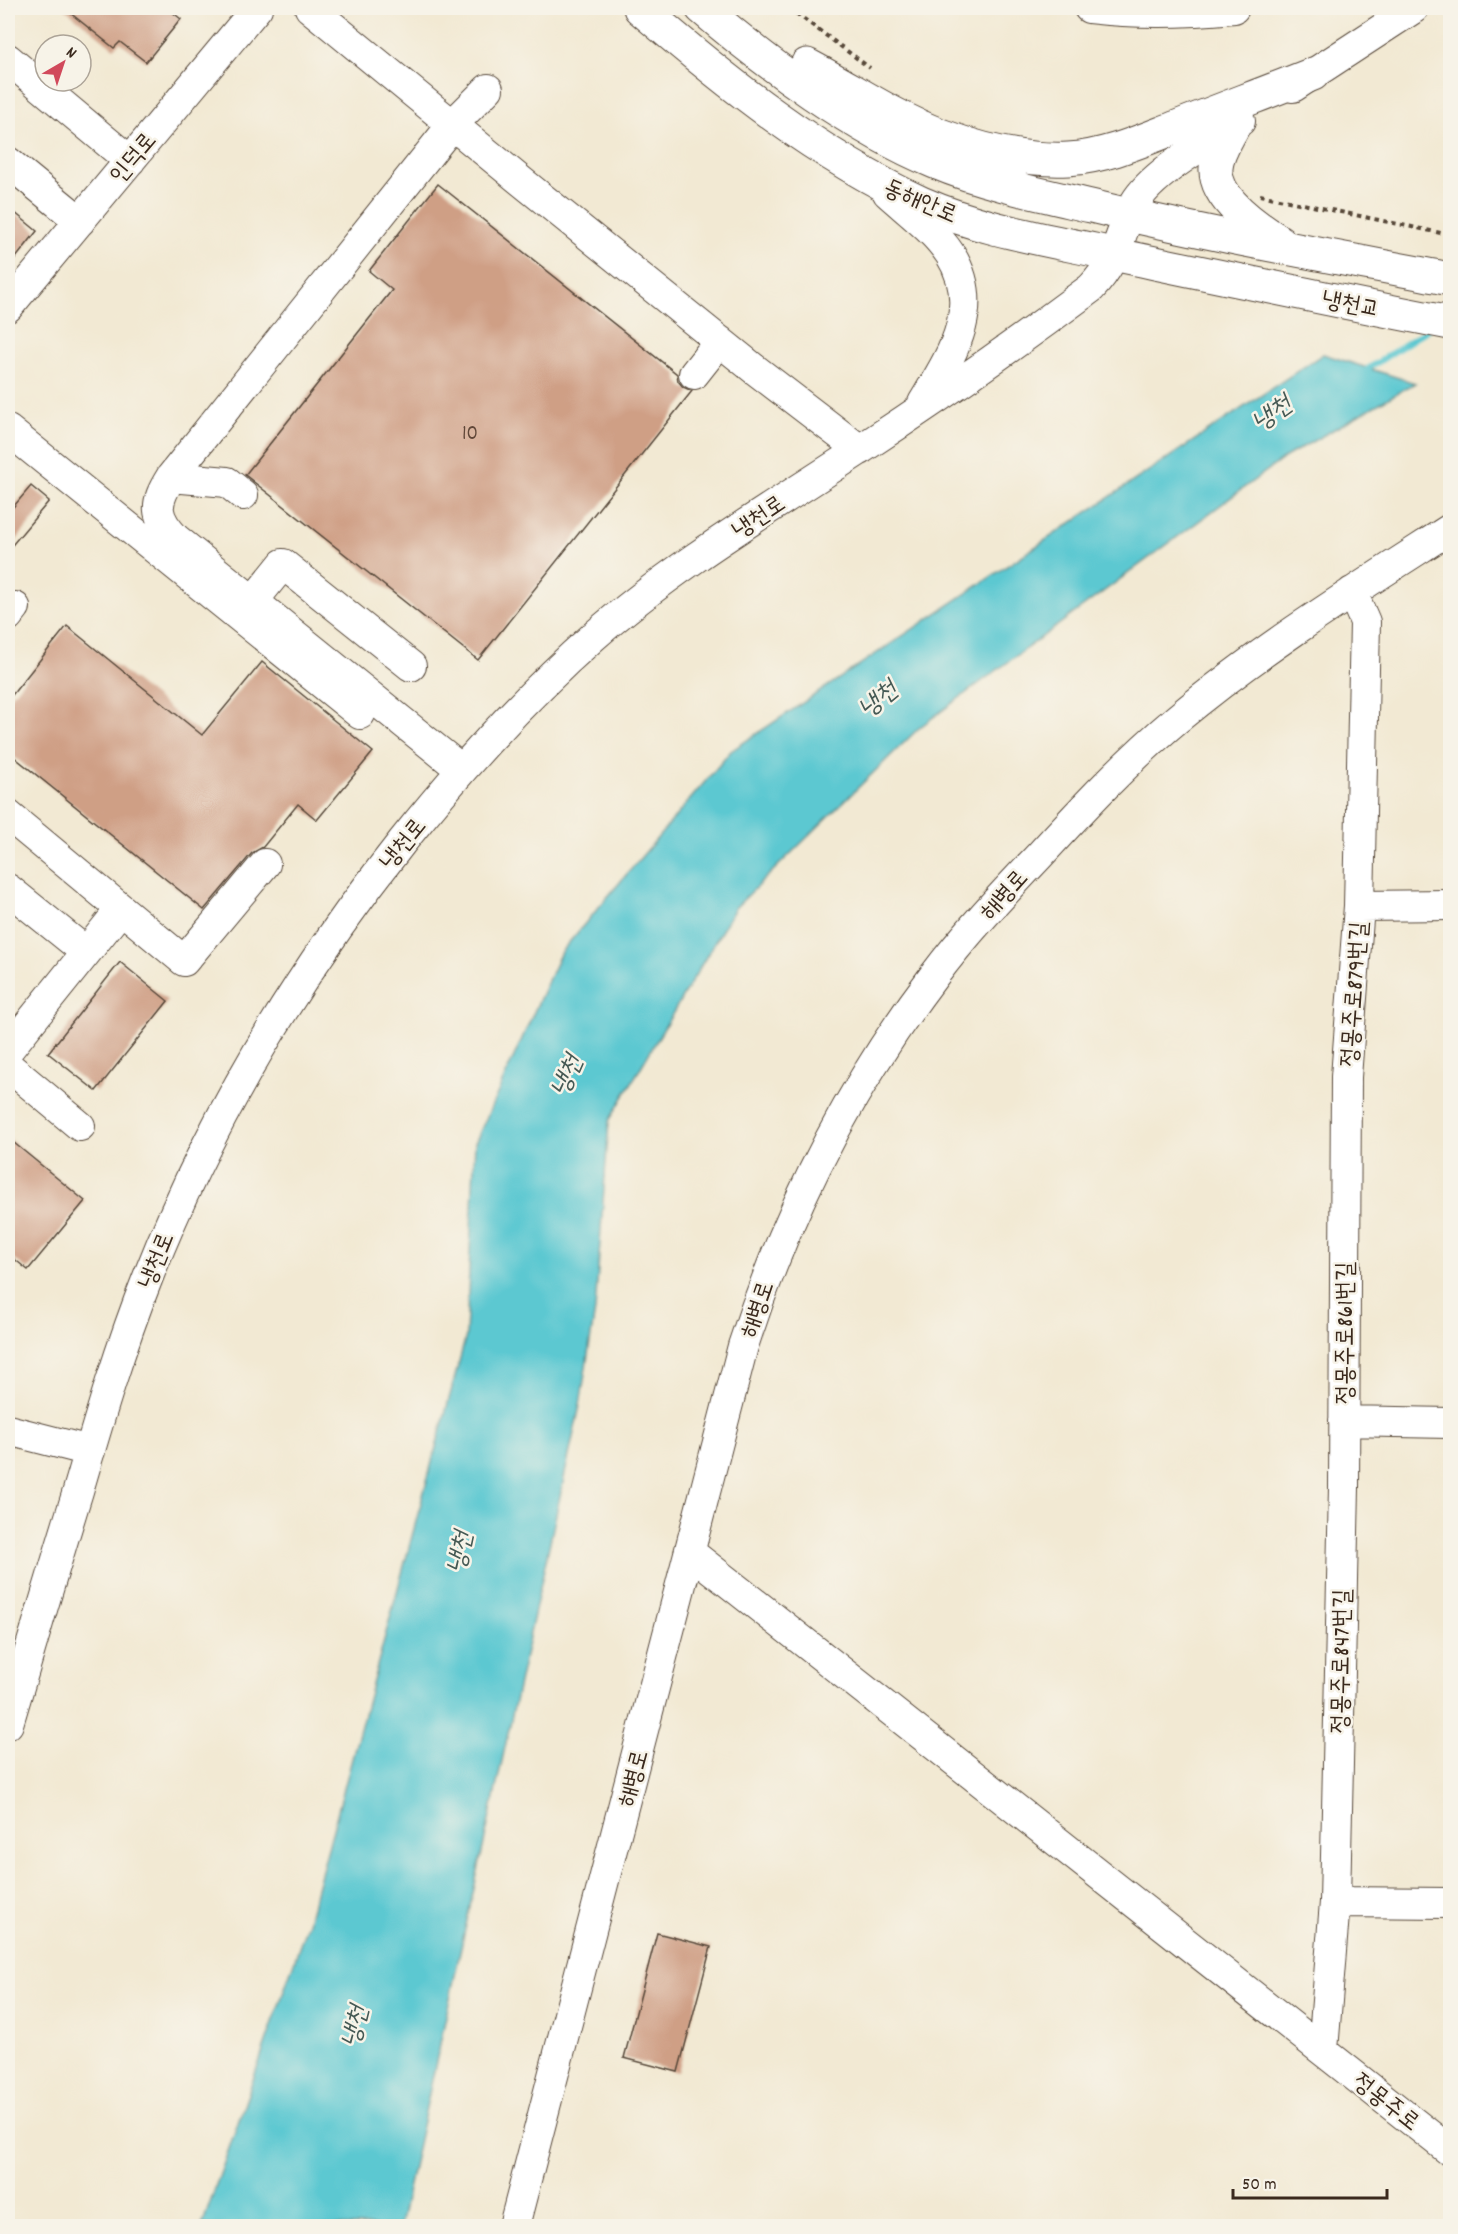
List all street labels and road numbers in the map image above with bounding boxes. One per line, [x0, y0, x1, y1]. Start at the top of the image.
street label: 인덕로 [103, 126, 166, 192]
street label: 동해안로 [878, 172, 962, 234]
street label: 냉천교 [1319, 284, 1382, 328]
street label: 냉천로 [726, 488, 793, 549]
street label: 냉천로 [373, 812, 436, 878]
street label: 해병로 [973, 863, 1037, 929]
street label: 정몽주로879번길 [1334, 920, 1378, 1068]
street label: 냉천로 [131, 1228, 184, 1294]
street label: 정몽주로861번길 [1330, 1262, 1364, 1404]
street label: 해병로 [733, 1277, 784, 1343]
street label: 정몽주로847번길 [1325, 1588, 1361, 1734]
street label: 해병로 [611, 1746, 659, 1811]
street label: 정몽주로 [1344, 2066, 1426, 2141]

